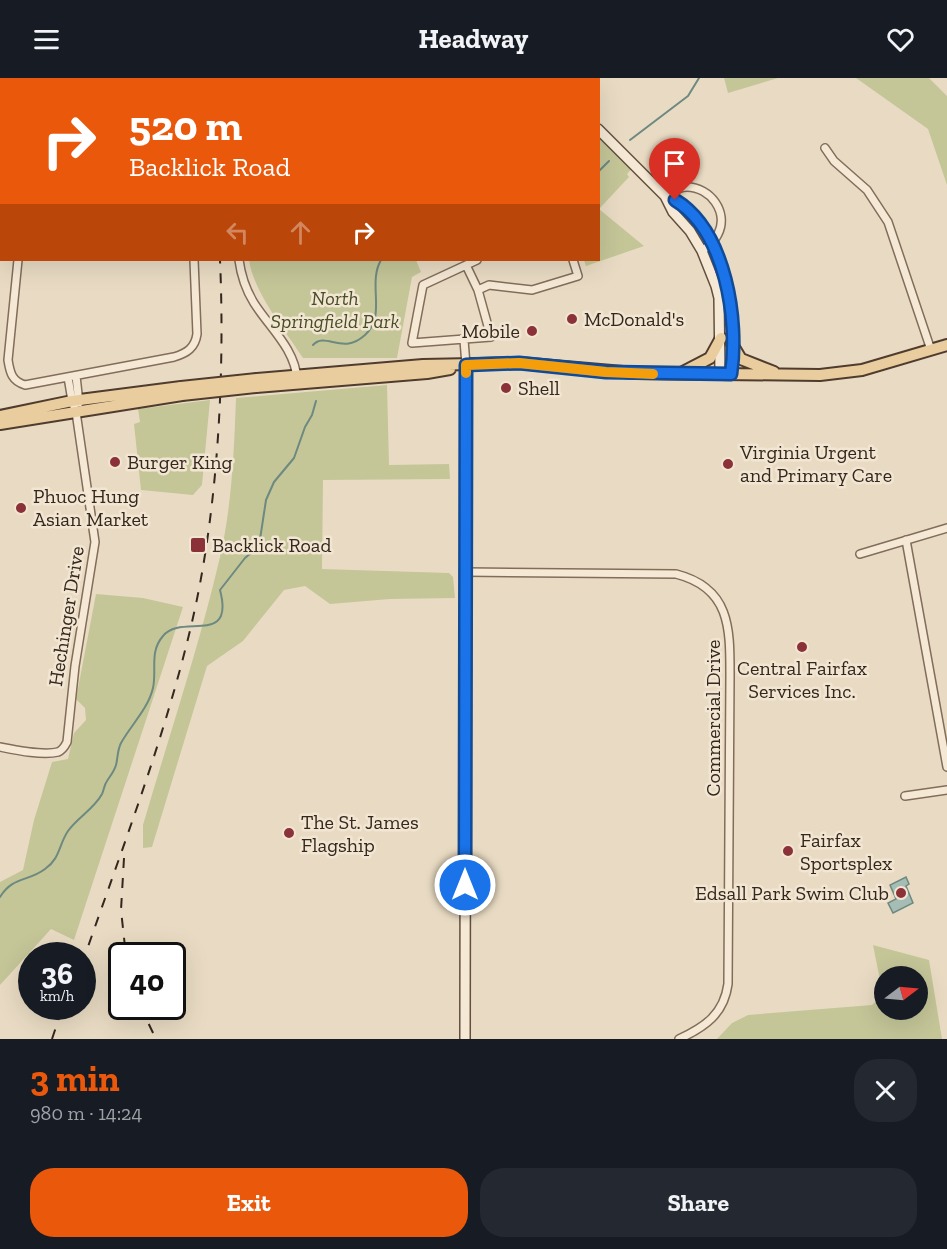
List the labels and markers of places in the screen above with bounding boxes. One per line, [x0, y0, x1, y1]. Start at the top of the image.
pin [649, 138, 700, 200]
place label: McDonald's [584, 307, 684, 331]
marker: McDonald's [565, 312, 579, 326]
place label: Mobile [462, 319, 520, 343]
marker: Mobile [525, 324, 539, 338]
place label: Shell [518, 376, 560, 400]
marker: Shell [499, 381, 513, 395]
place label: Virginia Urgent and Primary Care [739, 440, 892, 487]
place label: Burger King [127, 450, 233, 474]
marker: Burger King [108, 455, 122, 469]
marker: Virginia Urgent and Primary Care [721, 457, 735, 471]
place label: Phuoc Hung Asian Market [33, 484, 149, 531]
marker: Phuoc Hung Asian Market [14, 501, 28, 515]
place label: Backlick Road [212, 533, 331, 557]
marker: Backlick Road [189, 536, 207, 554]
marker: Central Fairfax Services Inc. [795, 640, 809, 654]
place label: Central Fairfax Services Inc. [737, 656, 867, 703]
place label: The St. James Flagship [301, 810, 419, 857]
marker: The St. James Flagship [282, 826, 296, 840]
place label: Fairfax Sportsplex [800, 828, 892, 875]
marker: Fairfax Sportsplex [781, 844, 795, 858]
place label: Edsall Park Swim Club [695, 881, 889, 905]
marker: Edsall Park Swim Club [894, 886, 908, 900]

